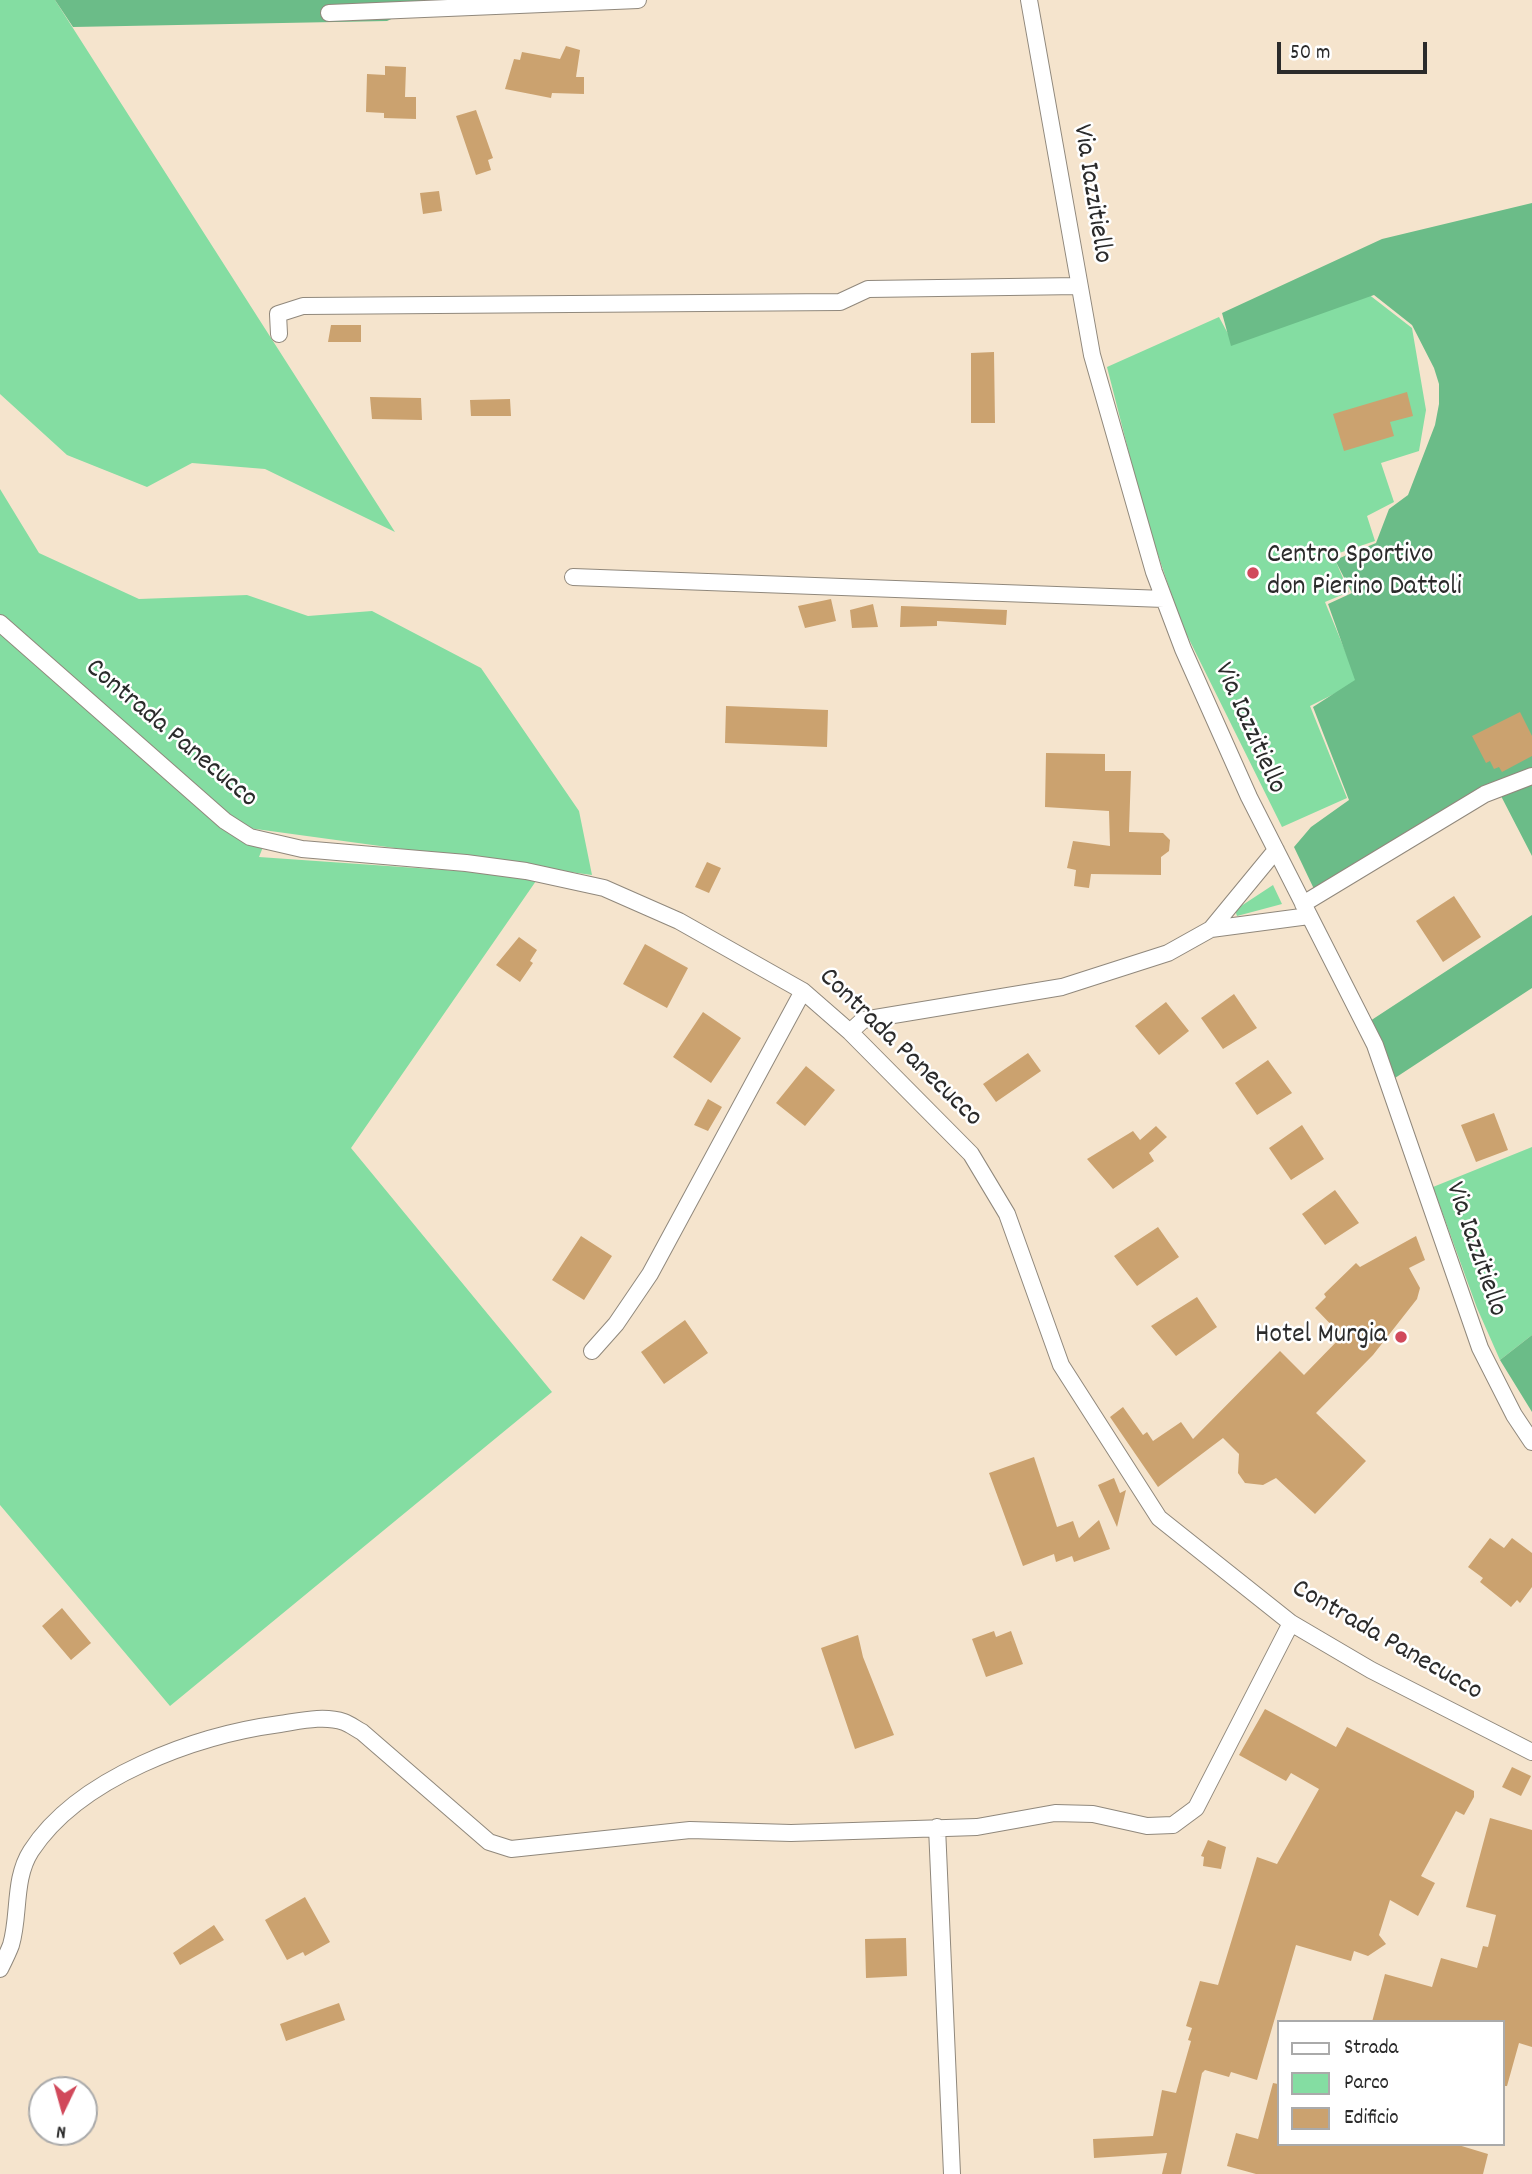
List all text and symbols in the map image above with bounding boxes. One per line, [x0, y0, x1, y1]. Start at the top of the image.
scale bar [1280, 28, 1430, 72]
text: 50 m [1290, 39, 1330, 69]
street label: Via Iazzitiello [1062, 122, 1118, 266]
place label: Centro Sportivo don Pierino Dattoli [1267, 540, 1462, 606]
marker: Centro Sportivo don Pierino Dattoli [1245, 565, 1261, 581]
street label: Contrada Panecucco [77, 653, 263, 817]
street label: Via Iazzitiello [1204, 658, 1292, 800]
street label: Contrada Panecucco [810, 962, 988, 1136]
street label: Via Iazzitiello [1435, 1178, 1513, 1322]
place label: Hotel Murgia [1255, 1320, 1387, 1354]
marker: Hotel Murgia [1393, 1329, 1409, 1345]
street label: Contrada Panecucco [1284, 1574, 1488, 1710]
legend [1276, 2020, 1504, 2146]
text: Strada [1344, 2034, 1398, 2064]
text: Parco [1344, 2069, 1389, 2099]
north arrow [28, 2076, 98, 2146]
text: Edificio [1344, 2104, 1399, 2134]
text: N [55, 2117, 67, 2144]

